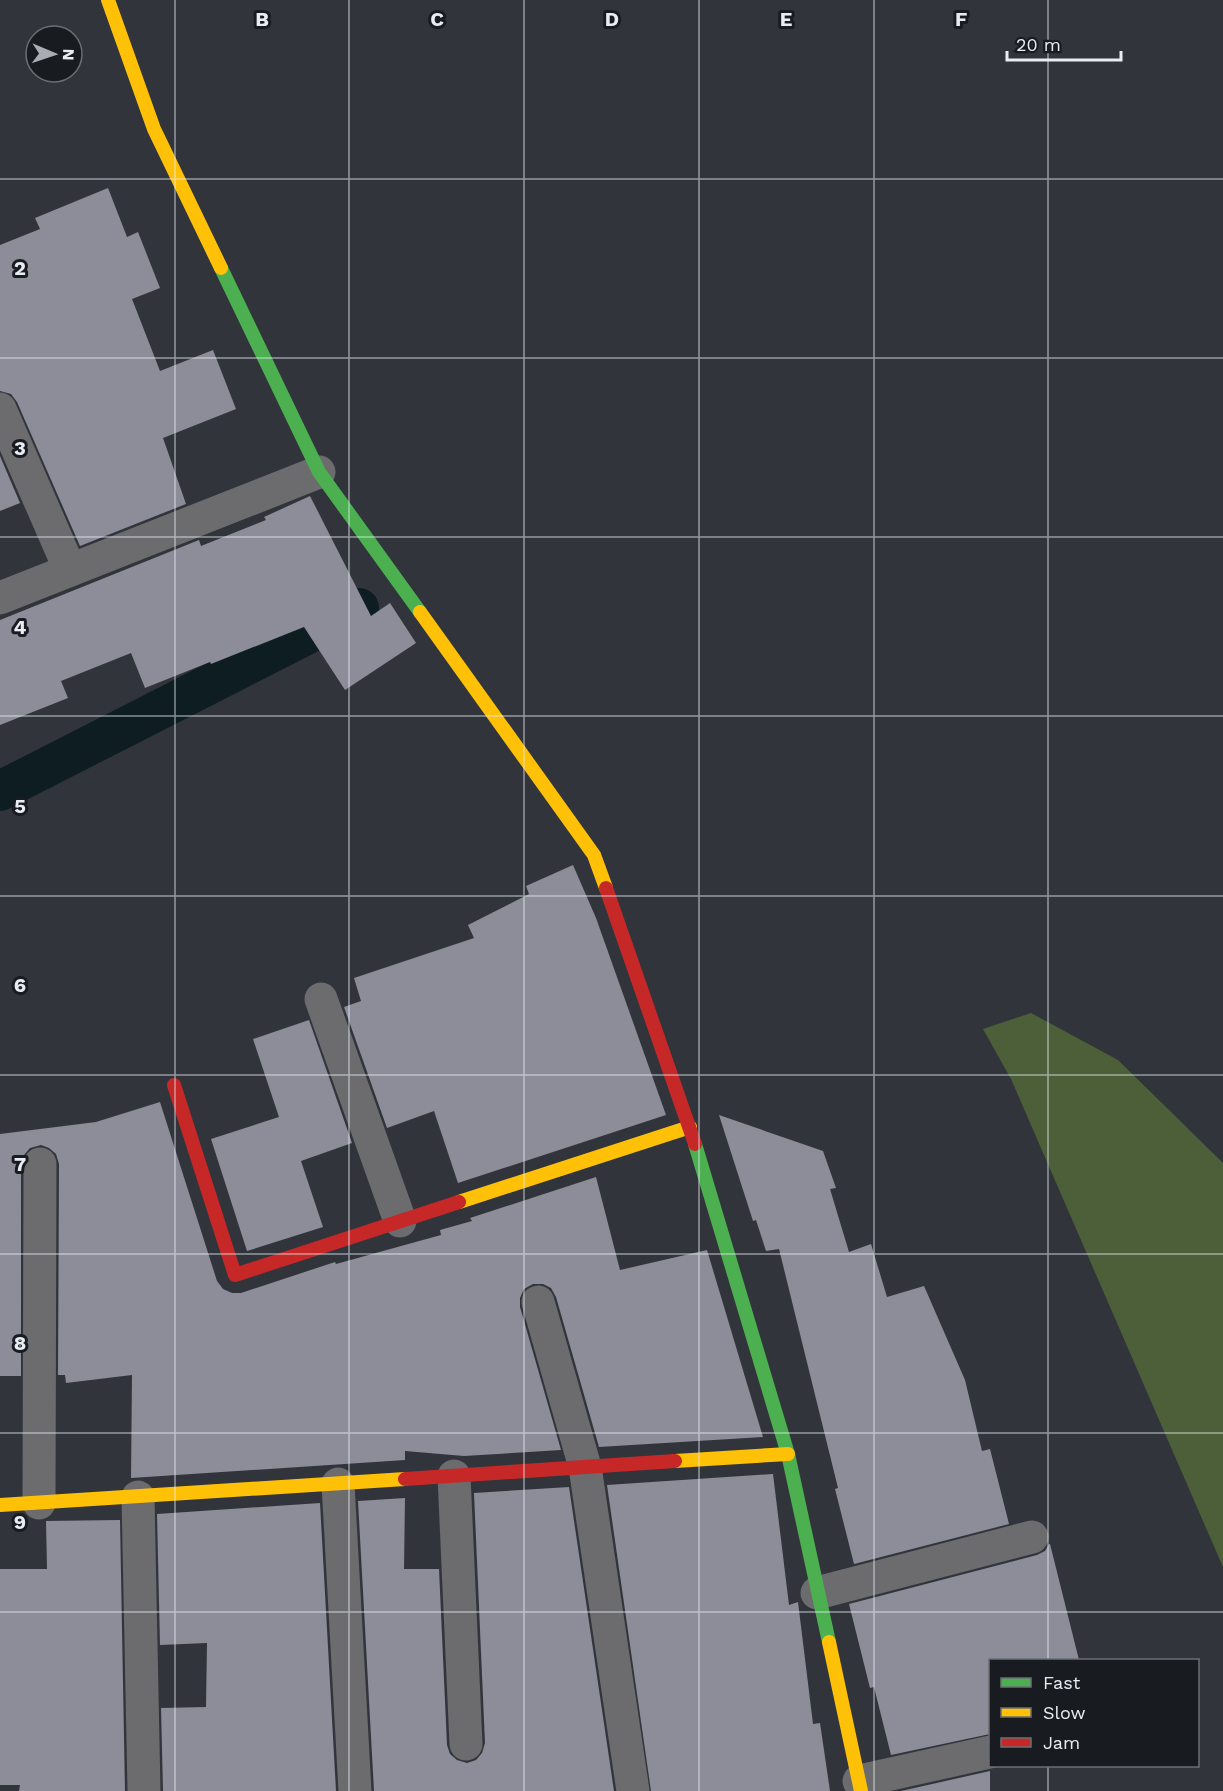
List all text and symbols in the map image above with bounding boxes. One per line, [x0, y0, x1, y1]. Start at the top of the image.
text: B [255, 7, 269, 31]
text: C [430, 7, 444, 31]
text: D [605, 7, 619, 31]
text: E [780, 7, 792, 31]
text: F [955, 7, 967, 31]
north arrow [24, 24, 84, 84]
scale bar [1007, 24, 1121, 62]
text: 20 m [1016, 34, 1061, 55]
text: N [59, 48, 78, 61]
text: 2 [14, 256, 26, 280]
text: 3 [14, 436, 26, 460]
text: 4 [14, 615, 27, 639]
text: 5 [14, 794, 26, 818]
text: 6 [14, 973, 26, 997]
text: 7 [14, 1152, 26, 1176]
text: 8 [14, 1331, 26, 1355]
text: 9 [14, 1510, 26, 1534]
legend [989, 1659, 1199, 1767]
text: Fast [1043, 1672, 1081, 1693]
text: Slow [1043, 1702, 1086, 1723]
text: Jam [1043, 1732, 1080, 1753]

